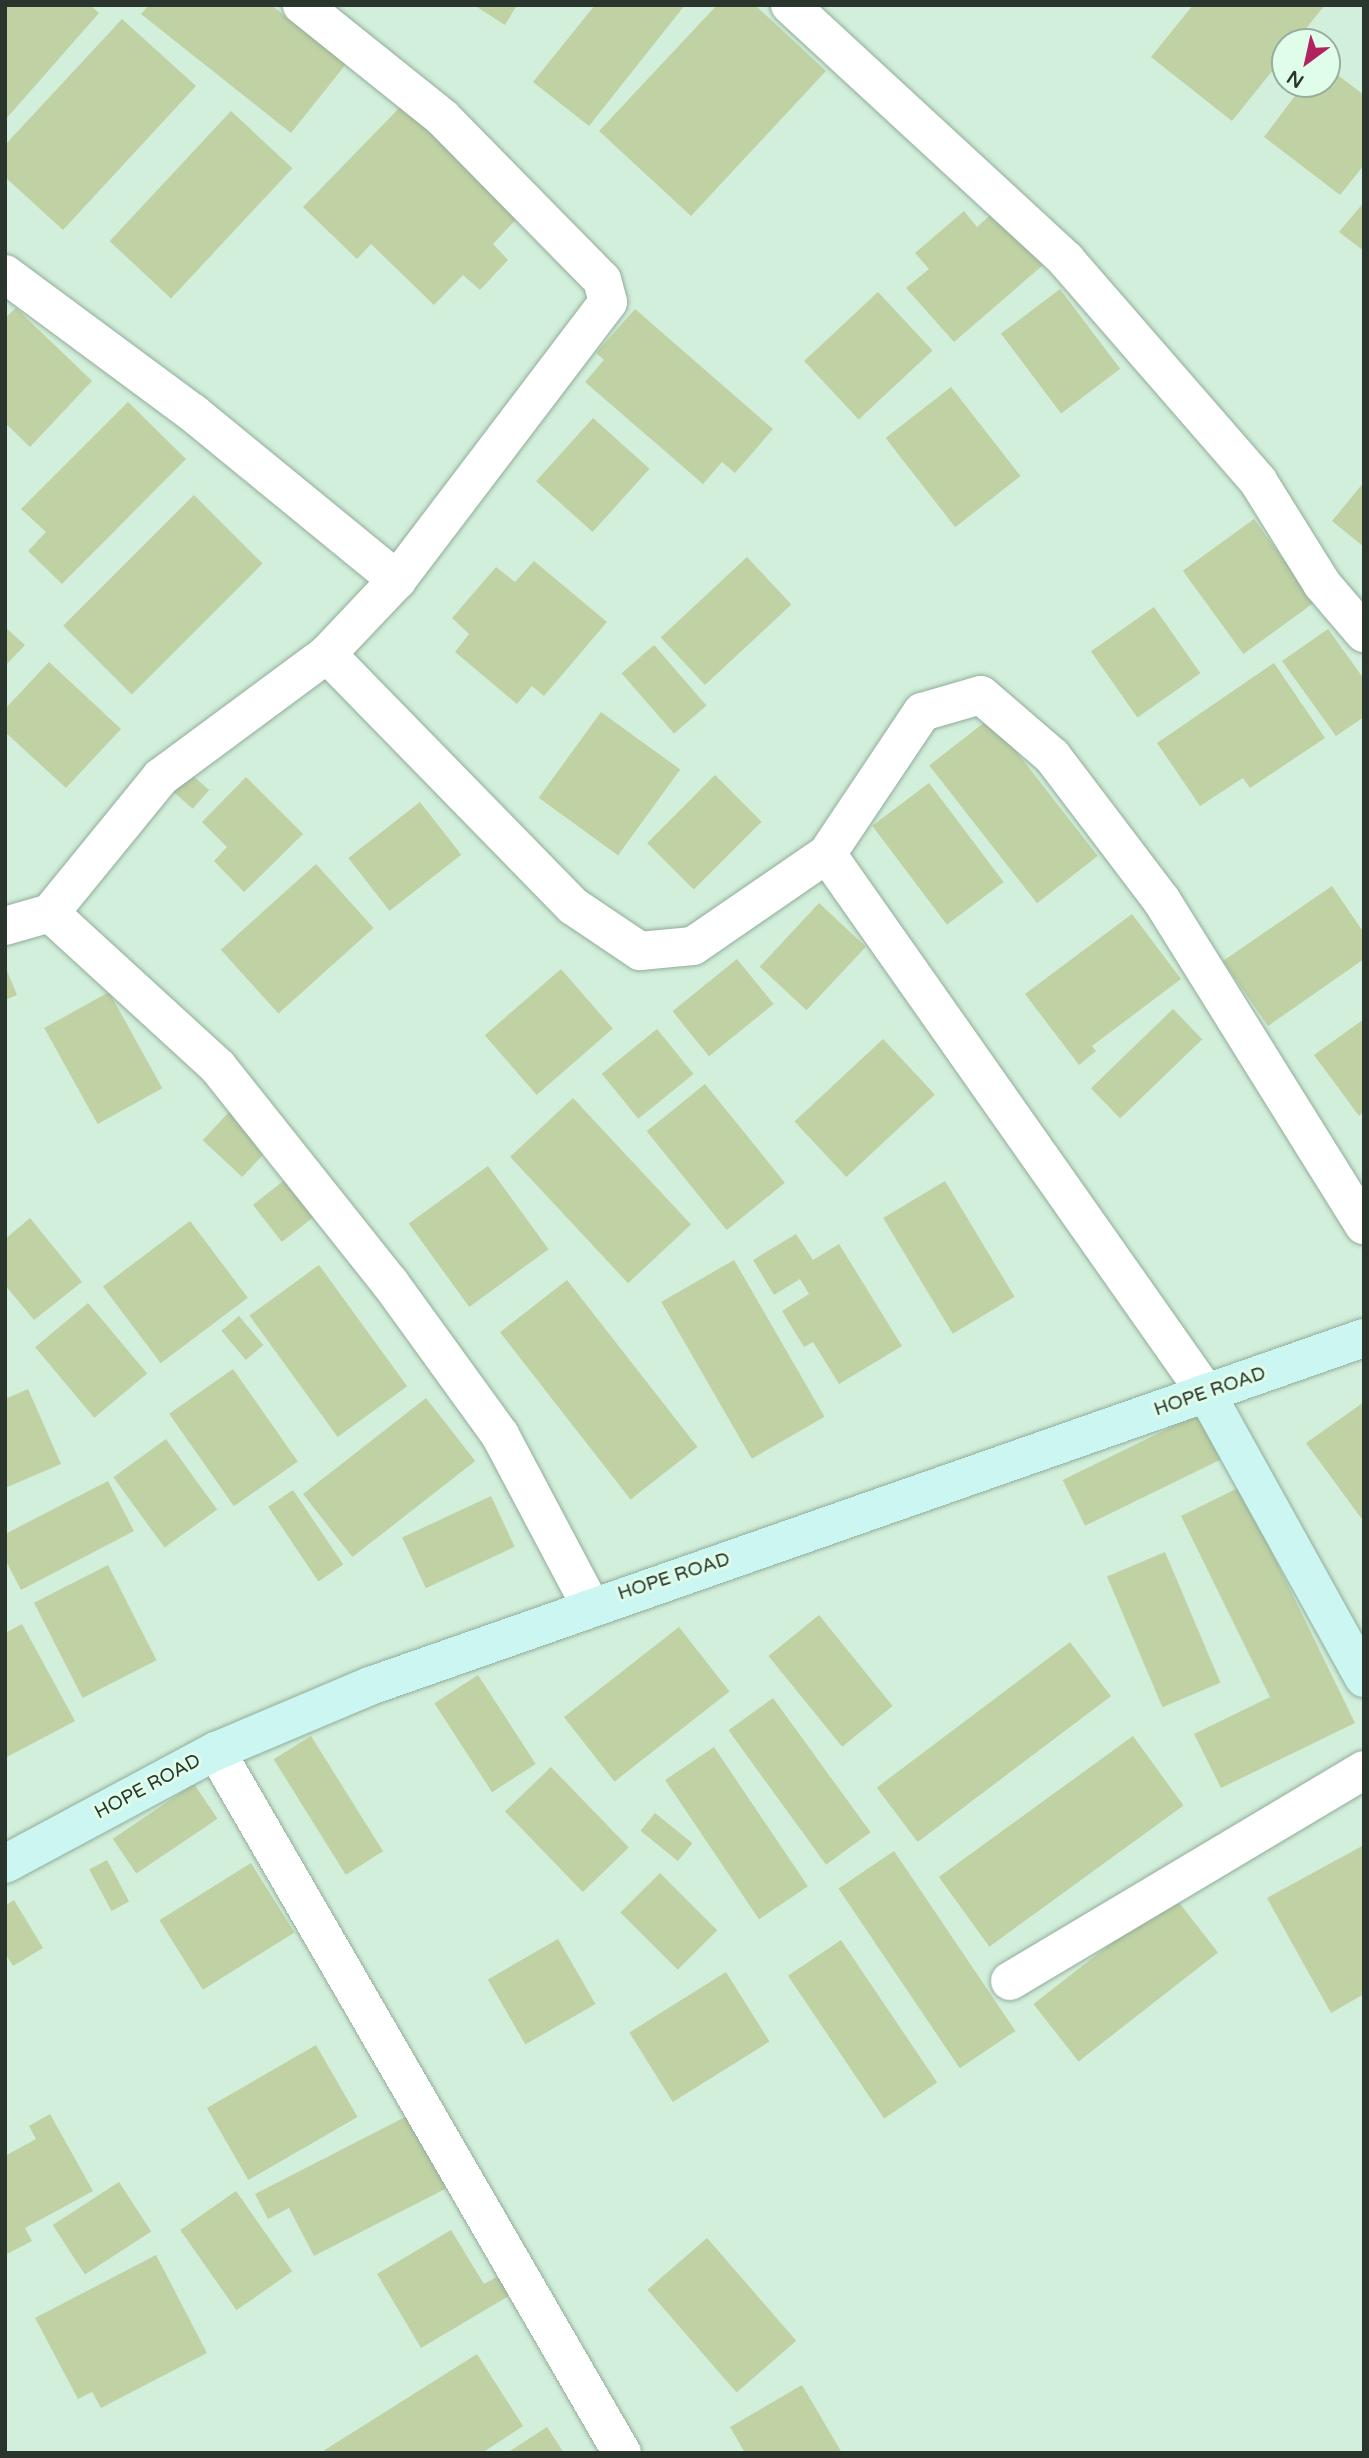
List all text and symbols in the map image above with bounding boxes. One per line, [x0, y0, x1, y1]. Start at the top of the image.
north arrow [1271, 28, 1341, 98]
text: N [1283, 66, 1308, 92]
street label: HOPE ROAD [1151, 1362, 1269, 1422]
street label: HOPE ROAD [615, 1548, 733, 1606]
street label: HOPE ROAD [91, 1750, 205, 1824]

